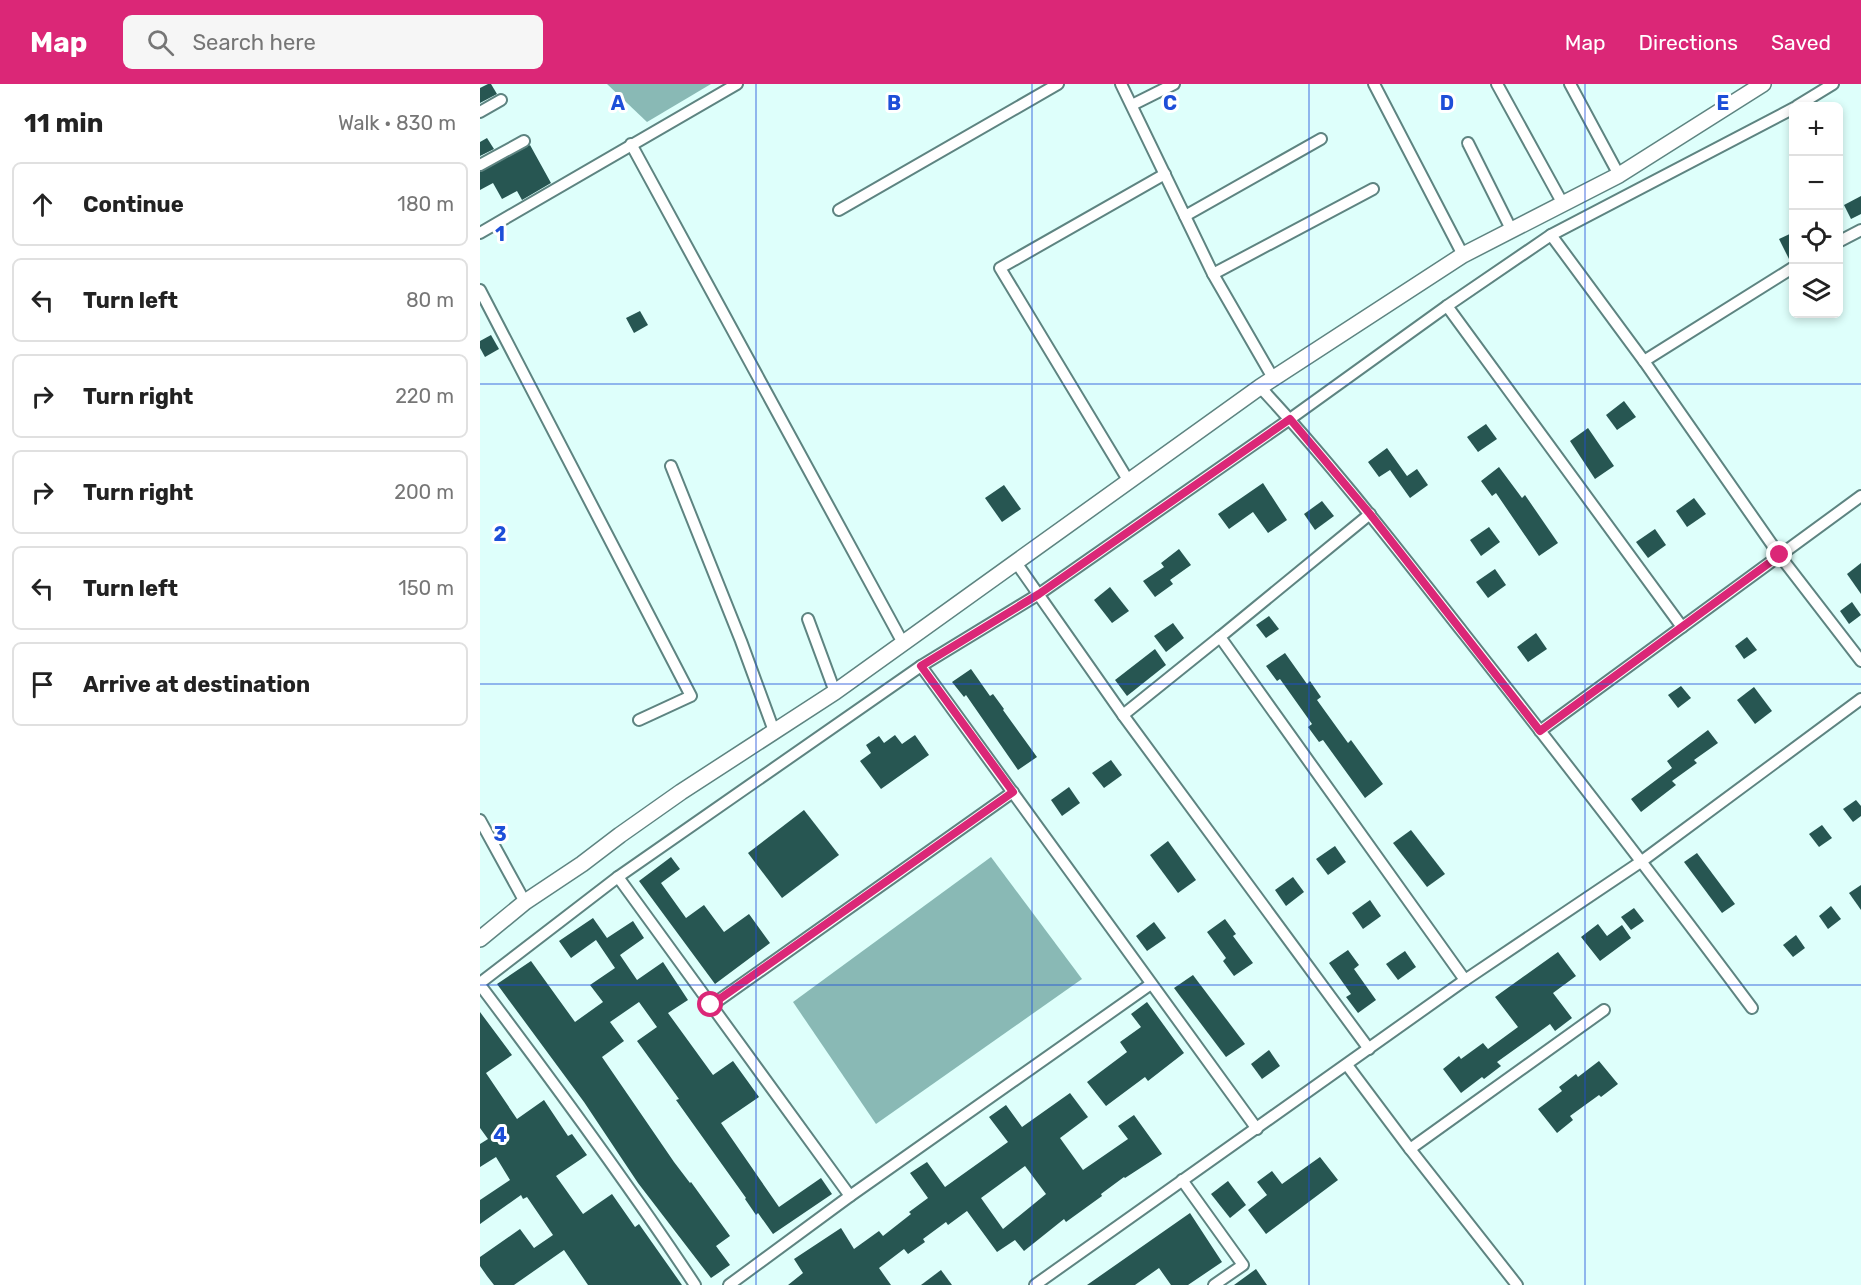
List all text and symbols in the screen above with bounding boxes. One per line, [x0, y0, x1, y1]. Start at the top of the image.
search box [123, 15, 543, 69]
text: Map [30, 26, 87, 59]
icon: search [144, 26, 177, 59]
text: Search here [192, 29, 316, 56]
text: Map [1565, 30, 1606, 55]
text: Directions [1639, 30, 1738, 55]
text: Saved [1771, 30, 1831, 55]
text: A [611, 91, 626, 115]
text: B [887, 91, 901, 115]
text: C [1163, 91, 1177, 115]
text: D [1440, 91, 1454, 115]
text: E [1717, 91, 1729, 115]
map controls [1789, 102, 1843, 318]
button: + [1789, 102, 1843, 156]
text: 11 min [24, 108, 103, 139]
text: Walk · 830 m [338, 111, 456, 135]
button: − [1789, 156, 1843, 210]
icon: ahead [26, 188, 59, 221]
text: Continue [83, 191, 184, 218]
text: 180 m [397, 192, 454, 216]
button: locate [1789, 210, 1843, 264]
text: 1 [495, 222, 505, 246]
button: layers [1789, 264, 1843, 318]
icon: left [26, 284, 59, 317]
text: Turn left [83, 287, 178, 314]
text: 80 m [406, 288, 454, 312]
icon: right [26, 380, 59, 413]
text: Turn right [83, 383, 193, 410]
text: 220 m [395, 384, 454, 408]
icon: right [26, 476, 59, 509]
text: Turn right [83, 479, 193, 506]
text: 200 m [394, 480, 454, 504]
text: 2 [494, 522, 507, 546]
route end [1766, 541, 1792, 567]
icon: left [26, 572, 59, 605]
text: Turn left [83, 575, 178, 602]
text: 150 m [398, 576, 454, 600]
icon: arrive [26, 668, 59, 701]
text: Arrive at destination [83, 671, 310, 698]
text: 3 [493, 822, 507, 846]
route start [697, 991, 723, 1017]
text: 4 [493, 1123, 507, 1147]

